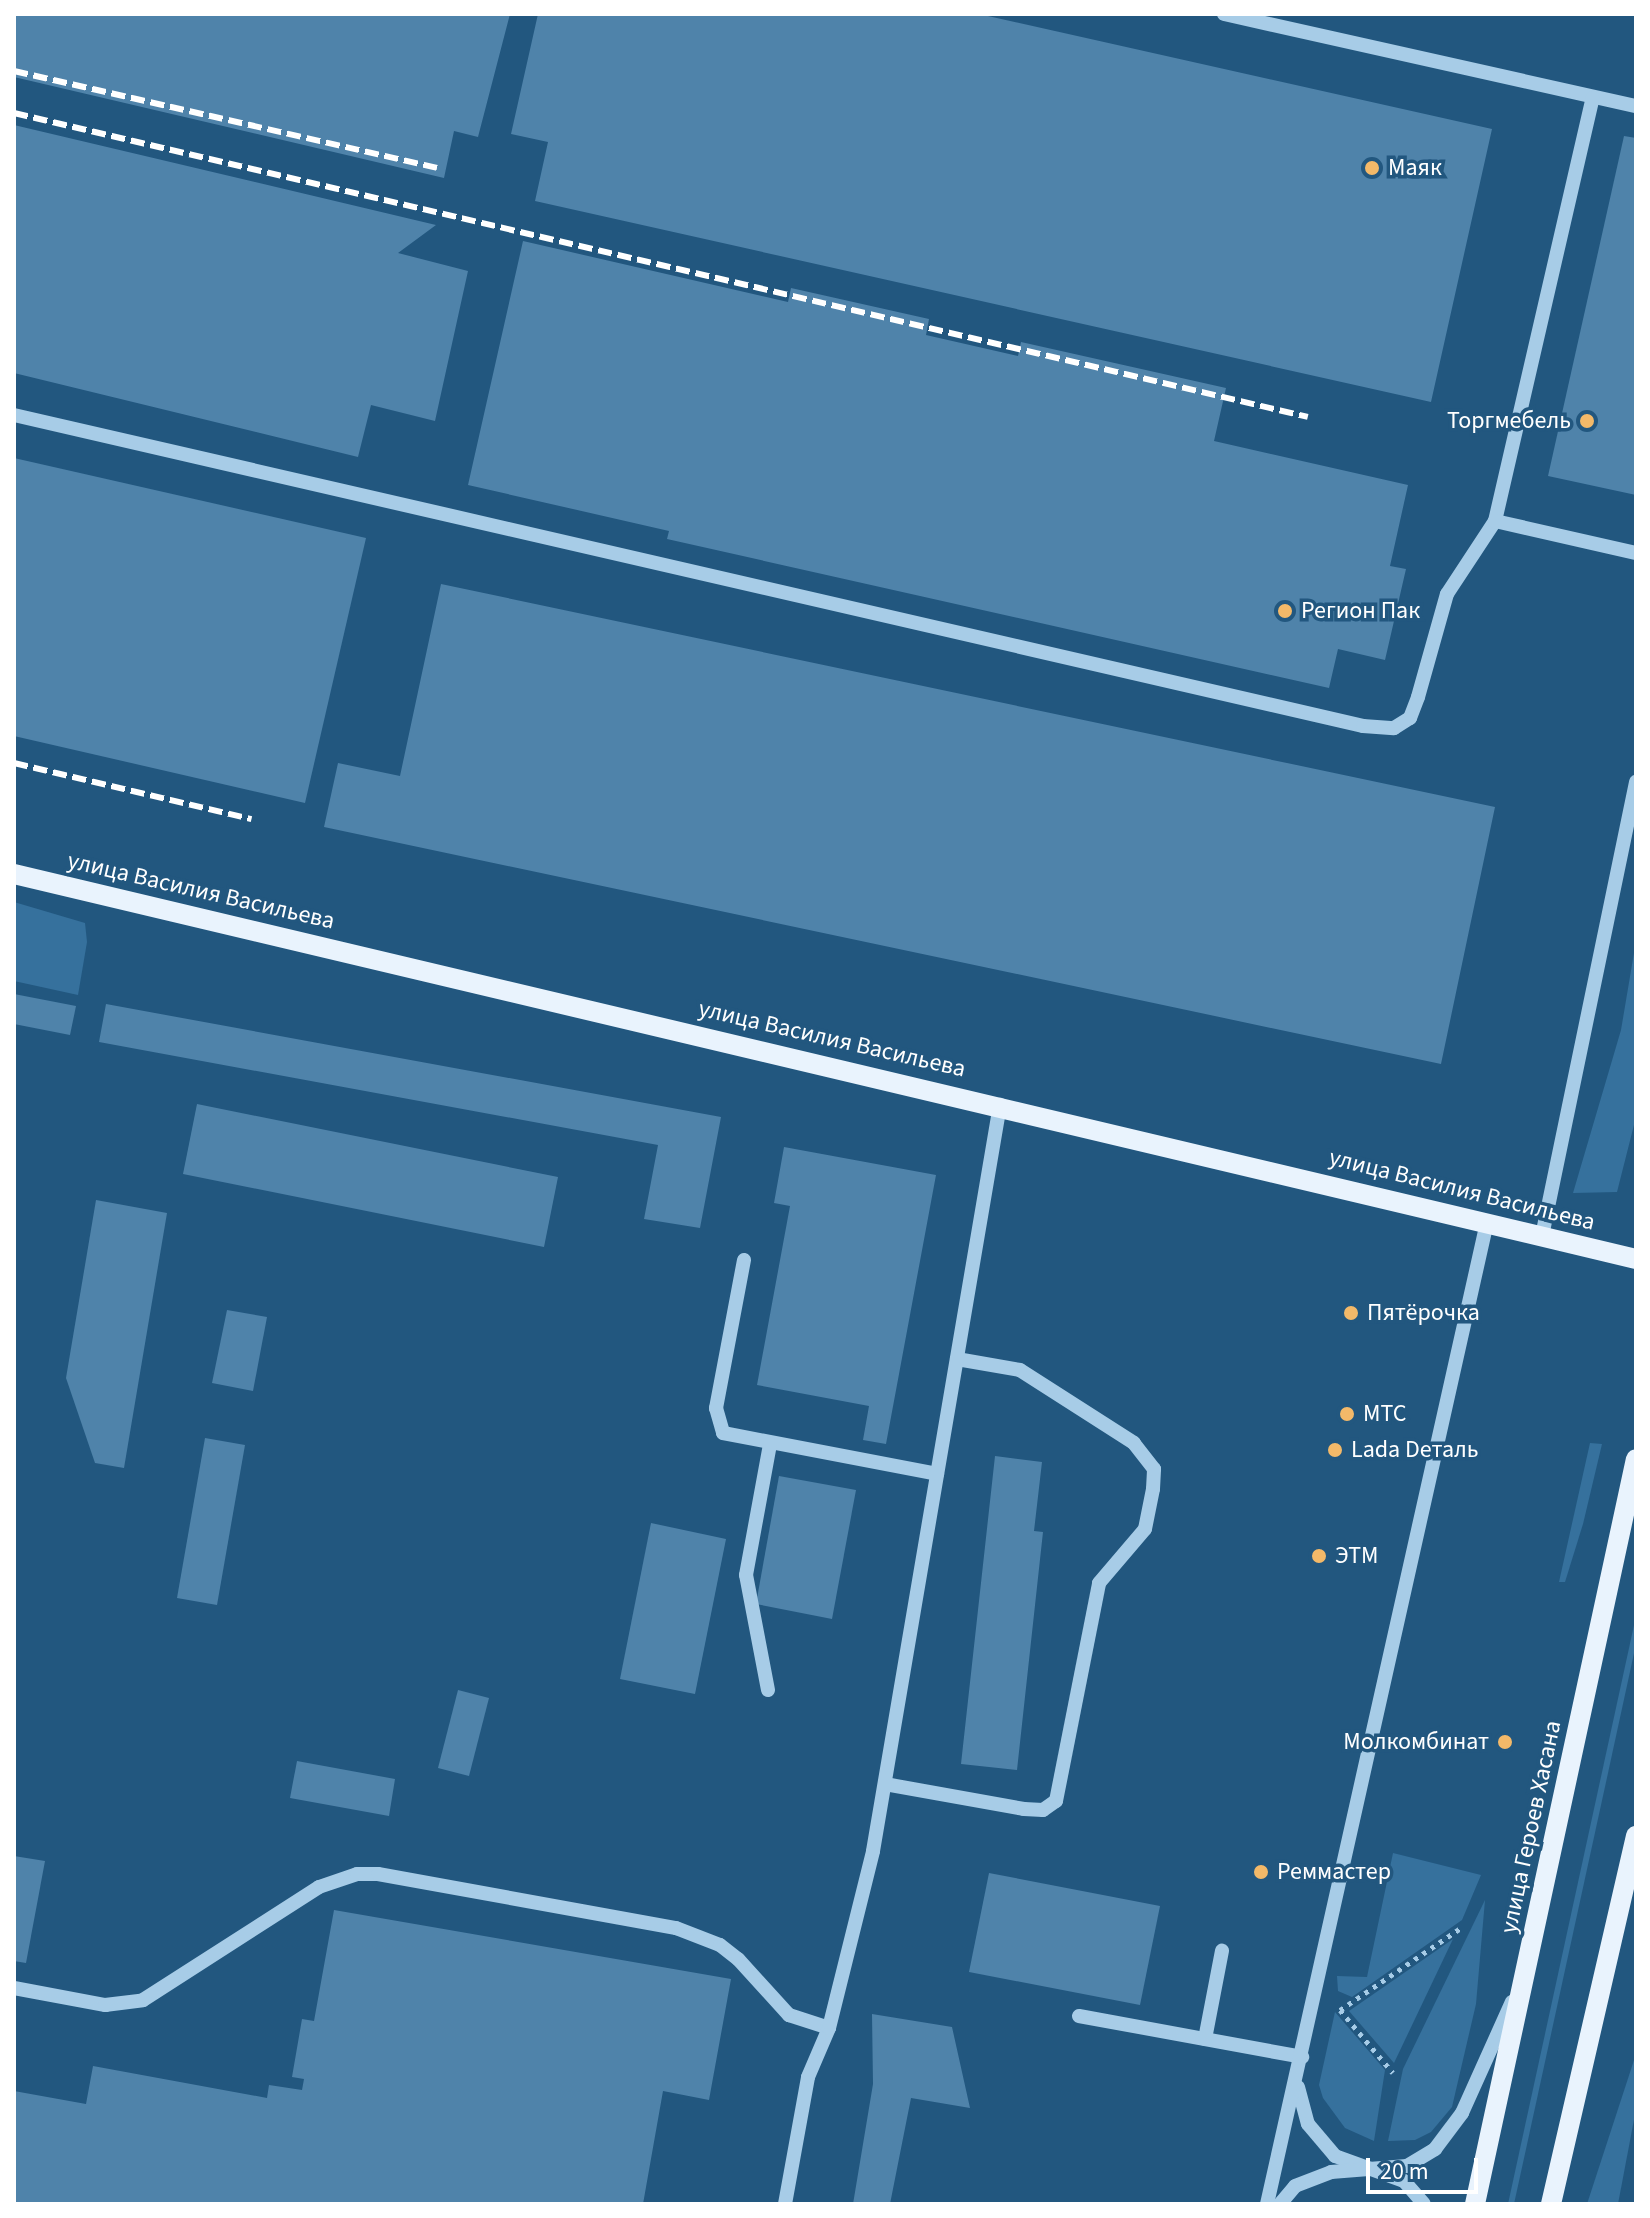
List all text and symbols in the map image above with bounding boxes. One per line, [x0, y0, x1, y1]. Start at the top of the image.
place label: Маяк [1388, 154, 1442, 182]
marker: Маяк [1363, 159, 1381, 177]
place label: Торгмебель [1447, 407, 1571, 435]
marker: Торгмебель [1578, 412, 1596, 430]
place label: Регион Пак [1301, 597, 1420, 625]
marker: Регион Пак [1276, 602, 1294, 620]
street label: улица Василия Васильева [65, 846, 337, 936]
street label: улица Василия Васильева [696, 994, 968, 1084]
street label: улица Василия Васильева [1326, 1143, 1598, 1237]
place label: Пятёрочка [1367, 1299, 1480, 1327]
marker: Пятёрочка [1342, 1304, 1360, 1322]
place label: МТС [1363, 1400, 1406, 1428]
marker: МТС [1338, 1405, 1356, 1423]
place label: Lada Dеталь [1351, 1436, 1479, 1464]
marker: Lada Dеталь [1326, 1441, 1344, 1459]
place label: ЭТМ [1335, 1542, 1378, 1570]
marker: ЭТМ [1310, 1547, 1328, 1565]
street label: улица Героев Хасана [1494, 1718, 1568, 1936]
place label: Молкомбинат [1343, 1728, 1489, 1756]
marker: Молкомбинат [1496, 1733, 1514, 1751]
place label: Реммастер [1277, 1858, 1391, 1886]
marker: Реммастер [1252, 1863, 1270, 1881]
scale bar [1370, 2142, 1482, 2192]
text: 20 m [1380, 2154, 1429, 2189]

